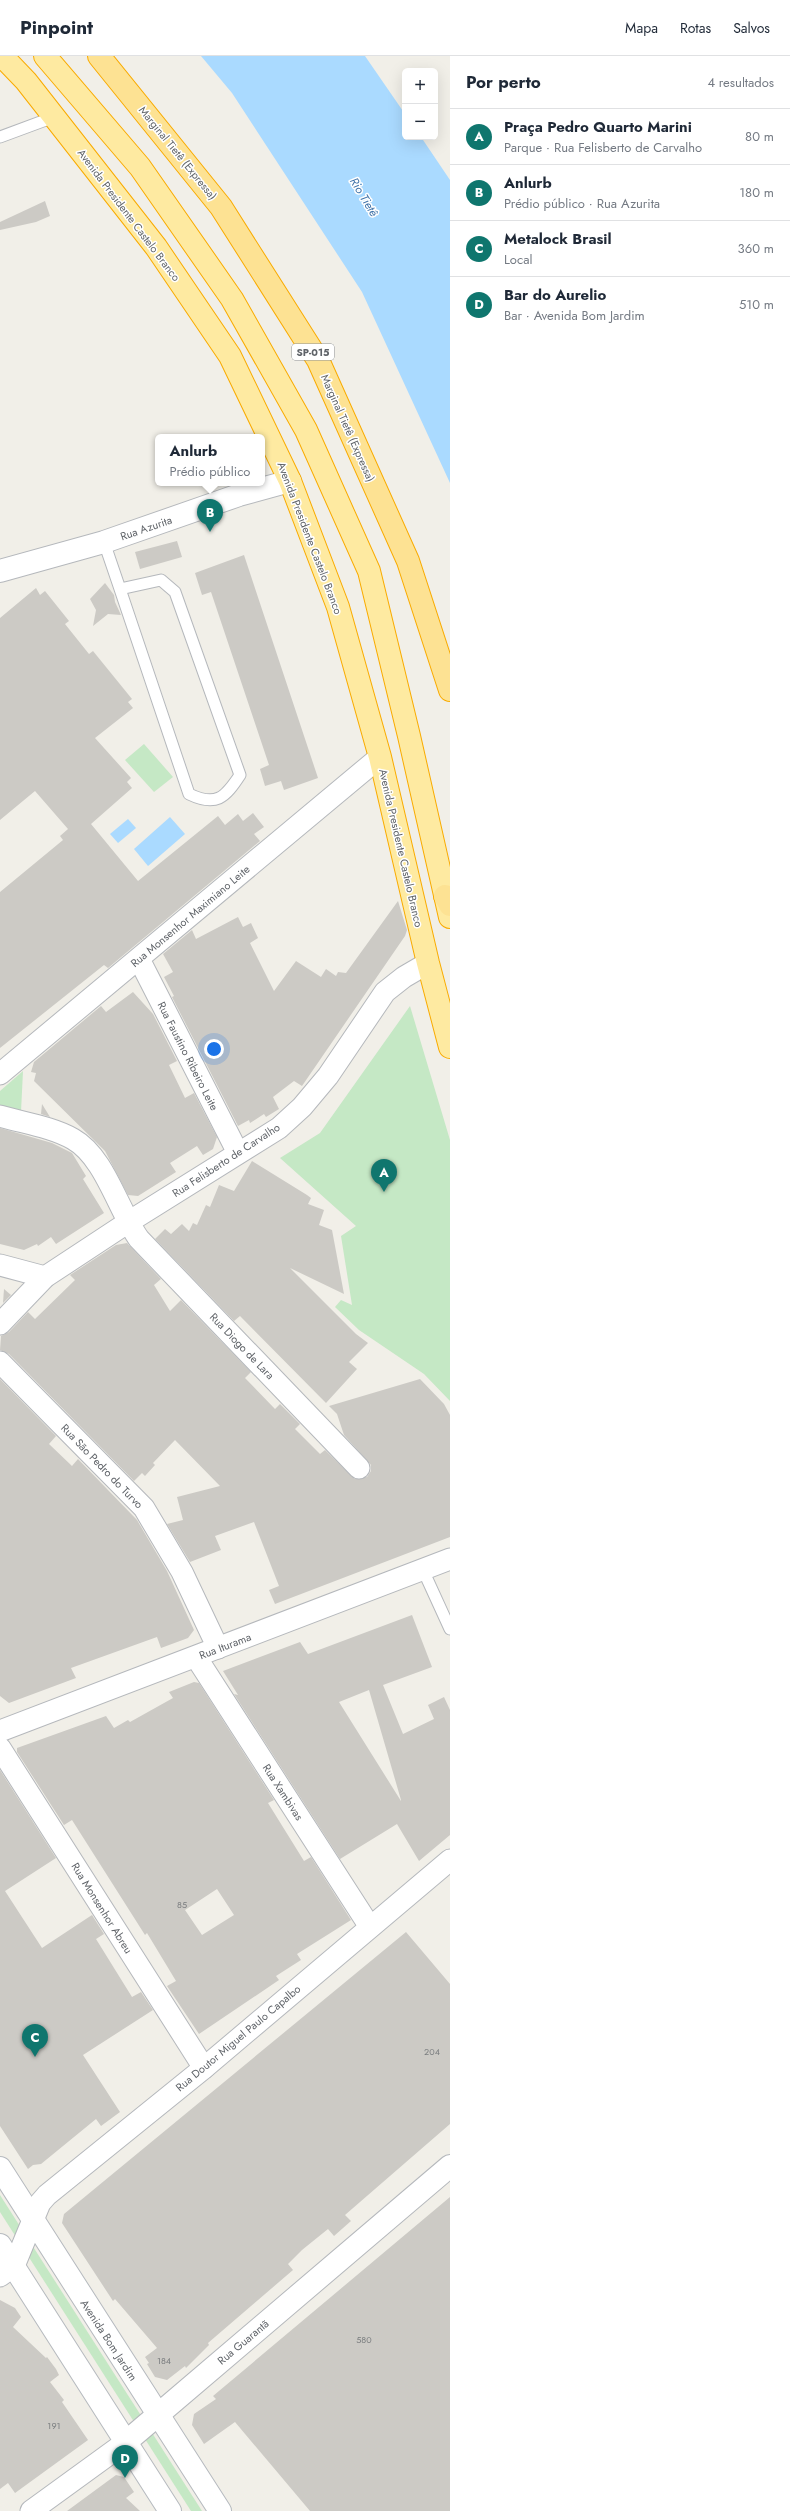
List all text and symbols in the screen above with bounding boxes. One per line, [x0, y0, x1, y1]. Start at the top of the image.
text: Pinpoint [20, 14, 93, 41]
text: Mapa [625, 18, 658, 38]
text: Rotas [680, 18, 711, 38]
text: Salvos [733, 18, 770, 38]
map controls [402, 68, 438, 140]
button: + [402, 68, 438, 104]
text: Por perto [466, 70, 541, 94]
text: 4 resultados [707, 73, 774, 92]
street label: Marginal Tietê (Expressa) [135, 103, 221, 203]
button: − [402, 104, 438, 140]
text: Praça Pedro Quarto Marini [504, 116, 692, 138]
text: A [474, 127, 484, 146]
text: 80 m [745, 127, 774, 146]
text: Parque · Rua Felisberto de Carvalho [504, 138, 702, 157]
street label: Avenida Presidente Castelo Branco [74, 146, 184, 284]
text: Anlurb [504, 172, 552, 194]
water label: Rio Tietê [345, 174, 383, 220]
text: B [475, 183, 483, 202]
text: 180 m [739, 183, 774, 202]
text: Prédio público · Rua Azurita [504, 194, 660, 213]
text: Metalock Brasil [504, 228, 612, 250]
text: C [474, 239, 484, 258]
text: 360 m [738, 239, 774, 258]
text: Local [504, 250, 532, 269]
text: Bar do Aurelio [504, 284, 606, 306]
text: D [474, 295, 484, 314]
text: 510 m [739, 295, 774, 314]
text: Bar · Avenida Bom Jardim [504, 306, 645, 325]
road number: SP-015 [292, 344, 334, 360]
street label: Marginal Tietê (Expressa) [317, 372, 379, 484]
popup [155, 434, 265, 486]
text: Anlurb [170, 440, 217, 462]
street label: Avenida Presidente Castelo Branco [274, 460, 346, 616]
text: Prédio público [170, 462, 250, 481]
pin: B [197, 499, 223, 532]
street label: Rua Azurita [118, 512, 174, 544]
street label: Avenida Presidente Castelo Branco [375, 767, 427, 929]
street label: Rua Monsenhor Maximiano Leite [127, 861, 253, 971]
street label: Rua Faustino Ribeiro Leite [154, 999, 223, 1114]
your location [204, 1039, 224, 1059]
street label: Rua Felisberto de Carvalho [169, 1119, 283, 1201]
pin: A [371, 1159, 397, 1192]
street label: Rua Diogo de Lara [206, 1309, 278, 1383]
street label: Rua São Pedro do Turvo [57, 1420, 147, 1512]
street label: Rua Iturama [197, 1629, 253, 1663]
street label: Rua Xambivas [259, 1761, 307, 1824]
street label: Rua Monsenhor Abreu [68, 1859, 136, 1957]
house number: 85 [177, 1898, 187, 1911]
street label: Rua Doutor Miguel Paulo Capalbo [172, 1981, 304, 2095]
pin: C [22, 2024, 48, 2057]
house number: 204 [424, 2045, 440, 2058]
street label: Avenida Bom Jardim [77, 2296, 141, 2384]
street label: Rua Guarantã [214, 2316, 272, 2368]
house number: 580 [356, 2333, 372, 2346]
house number: 184 [157, 2354, 171, 2367]
house number: 191 [47, 2419, 61, 2432]
pin: D [112, 2445, 138, 2478]

